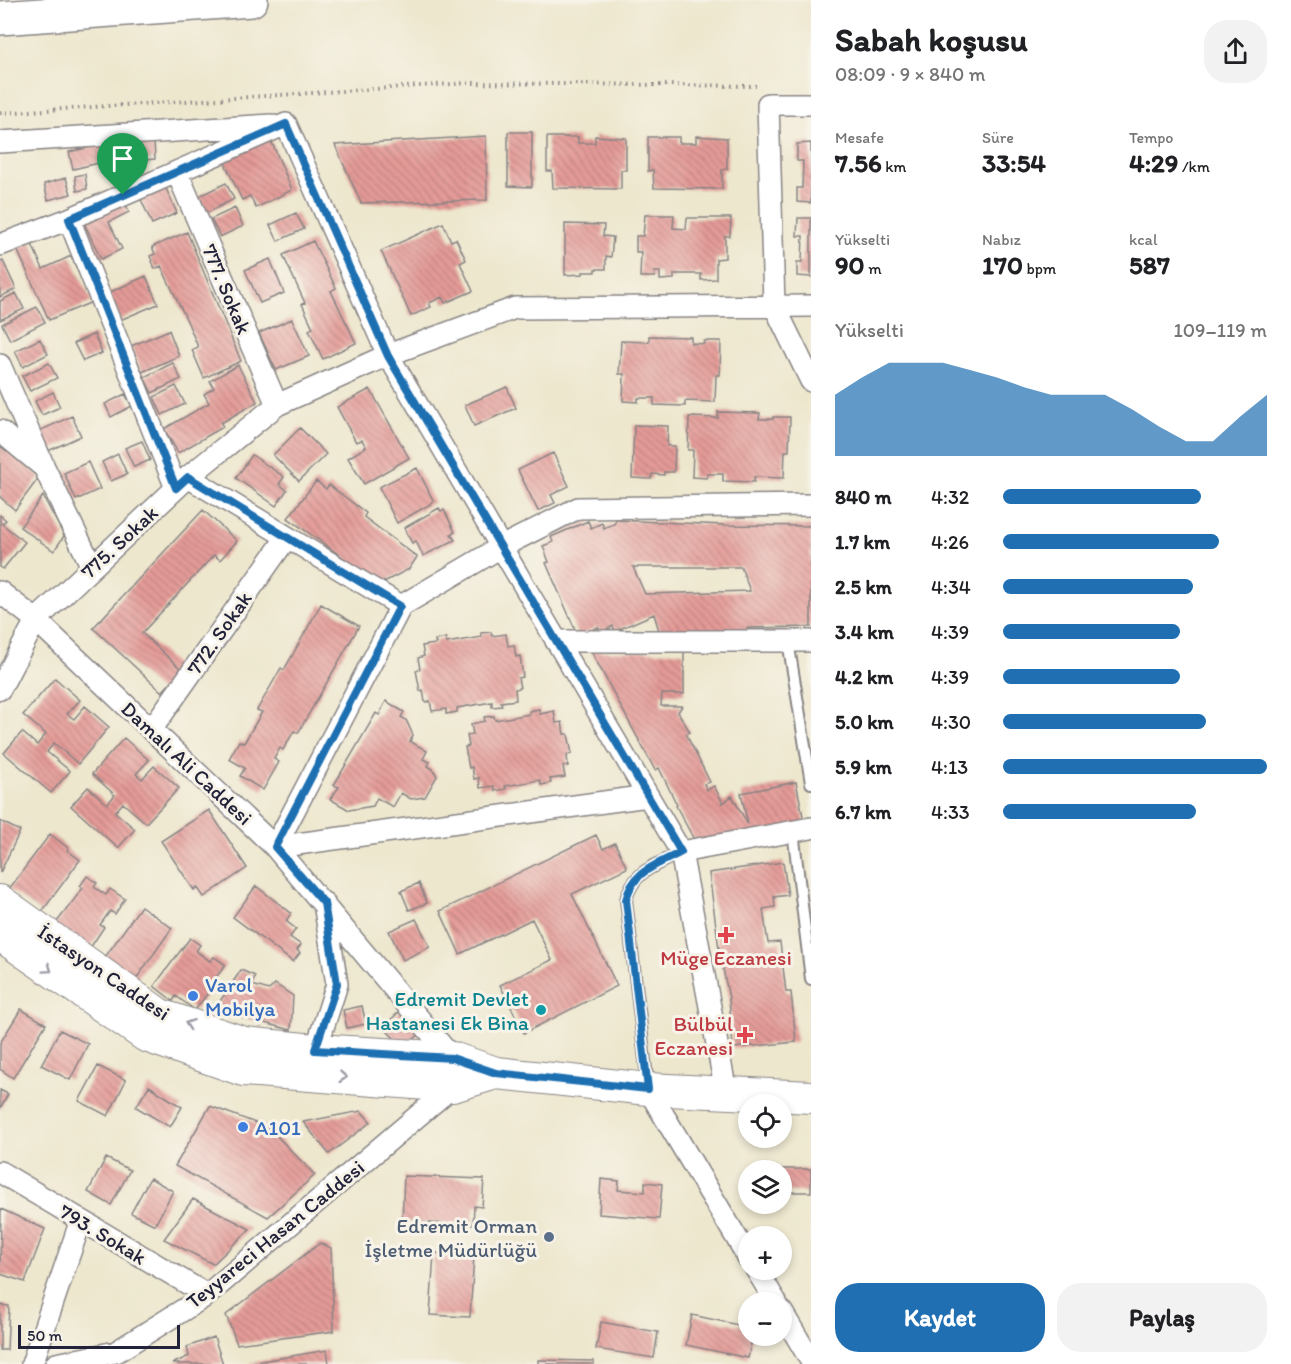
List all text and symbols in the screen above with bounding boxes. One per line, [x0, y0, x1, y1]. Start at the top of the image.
text: Sabah koşusu [835, 20, 1028, 59]
button: share [1204, 20, 1267, 83]
text: 08:09 · 9 × 840 m [835, 62, 986, 86]
text: Mesafe [835, 128, 884, 147]
text: Süre [982, 128, 1014, 147]
text: Tempo [1129, 128, 1174, 147]
pin [97, 133, 148, 195]
icon: arrive [106, 142, 139, 175]
text: 7.56 [835, 147, 882, 179]
text: 33:54 [982, 147, 1046, 179]
text: 4:29 [1129, 147, 1178, 179]
text: km [882, 157, 906, 176]
text: /km [1178, 157, 1210, 176]
text: Yükselti [835, 230, 890, 249]
text: Nabız [982, 230, 1021, 249]
text: kcal [1129, 230, 1157, 249]
street label: 777. Sokak [197, 240, 257, 338]
text: 90 [835, 249, 865, 281]
text: 170 [982, 249, 1023, 281]
text: 587 [1129, 249, 1170, 281]
text: m [865, 259, 882, 278]
text: bpm [1023, 259, 1056, 278]
text: Yükselti [835, 318, 904, 342]
text: 109–119 m [1173, 318, 1267, 342]
text: 840 m [835, 485, 892, 509]
text: 4:32 [931, 485, 969, 509]
street label: 775. Sokak [75, 500, 163, 584]
text: 1.7 km [835, 530, 890, 554]
text: 4:26 [931, 530, 969, 554]
text: 2.5 km [835, 575, 892, 599]
text: 4:34 [931, 575, 971, 599]
street label: 772. Sokak [181, 586, 257, 680]
text: 3.4 km [835, 620, 894, 644]
text: 4:39 [931, 620, 969, 644]
text: 4.2 km [835, 665, 893, 689]
text: 4:39 [931, 665, 969, 689]
street label: Damalı Ali Caddesi [116, 696, 258, 830]
text: 5.0 km [835, 710, 894, 734]
text: 4:30 [931, 710, 971, 734]
text: 5.9 km [835, 755, 892, 779]
text: 4:13 [931, 755, 968, 779]
text: 6.7 km [835, 800, 891, 824]
text: 4:33 [931, 800, 970, 824]
street label: İstasyon Caddesi [33, 919, 175, 1025]
marker: Müge Eczanesi [719, 928, 733, 942]
place label: Müge Eczanesi [660, 945, 792, 970]
one-way arrow [41, 962, 52, 973]
place label: Varol Mobilya [205, 972, 275, 1021]
place label: Edremit Devlet Hastanesi Ek Bina [366, 986, 529, 1035]
marker: Varol Mobilya [186, 989, 200, 1003]
marker: Edremit Devlet Hastanesi Ek Bina [534, 1003, 548, 1017]
place label: Bülbül Eczanesi [655, 1011, 733, 1060]
one-way arrow [184, 1019, 195, 1032]
marker: Bülbül Eczanesi [738, 1028, 752, 1042]
one-way arrow [339, 1071, 348, 1084]
map controls [738, 1094, 792, 1346]
button: locate [738, 1094, 792, 1148]
place label: A101 [255, 1115, 301, 1140]
marker: A101 [236, 1120, 250, 1134]
street label: Teyyareci Hasan Caddesi [181, 1154, 369, 1314]
button: layers [738, 1160, 792, 1214]
street label: 793. Sokak [55, 1198, 151, 1270]
place label: Edremit Orman İşletme Müdürlüğü [364, 1213, 537, 1262]
button: + [738, 1226, 792, 1280]
marker: Edremit Orman İşletme Müdürlüğü [542, 1230, 556, 1244]
button: Kaydet [835, 1283, 1045, 1352]
button: Paylaş [1057, 1283, 1267, 1352]
button: − [738, 1292, 792, 1346]
scale bar [18, 1322, 180, 1350]
text: 50 m [27, 1326, 62, 1345]

